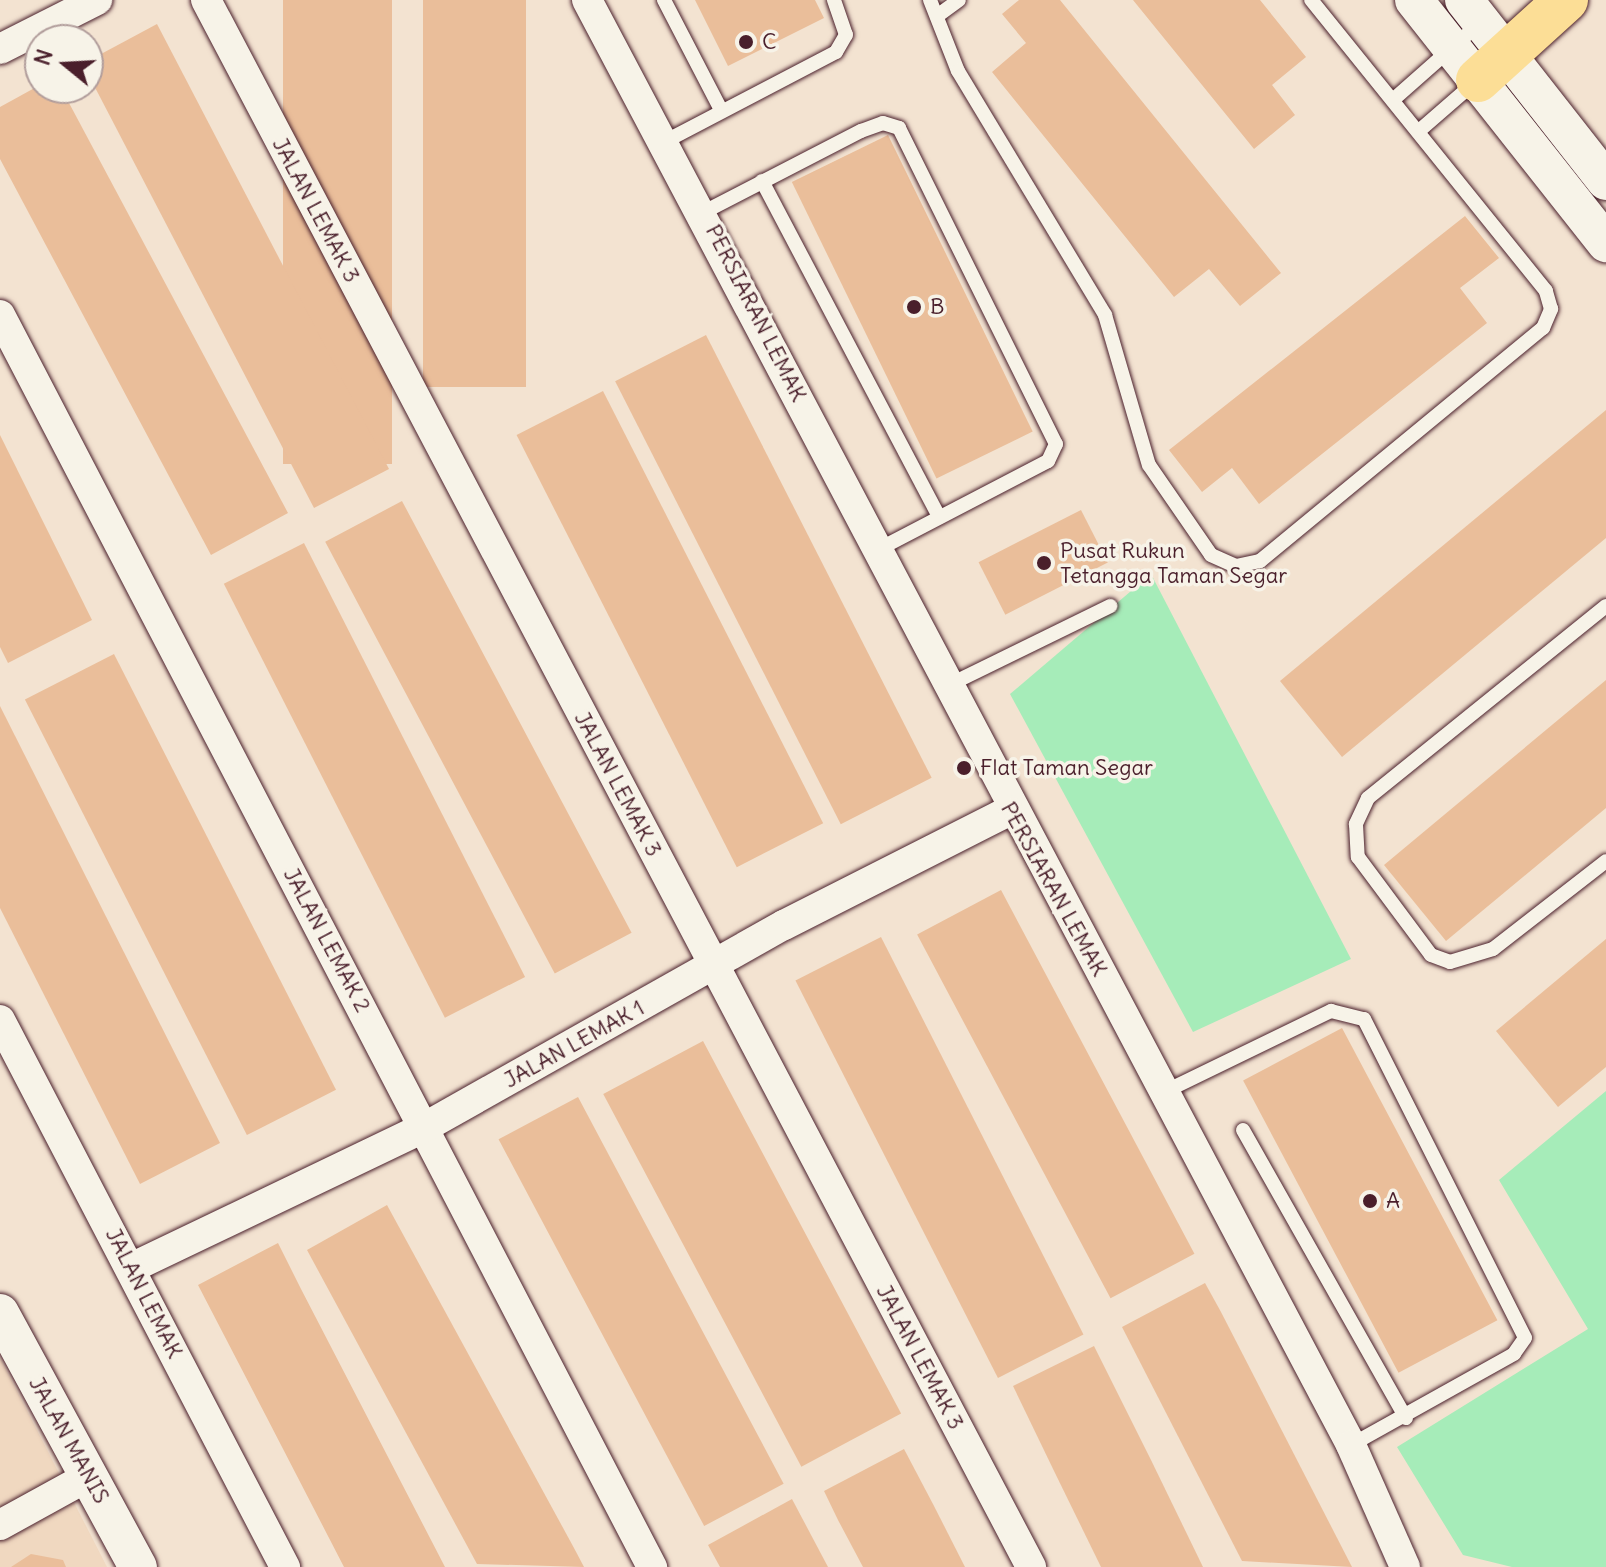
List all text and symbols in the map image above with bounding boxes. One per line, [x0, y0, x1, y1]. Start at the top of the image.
north arrow [24, 24, 104, 104]
place label: C [762, 29, 776, 55]
marker: C [737, 33, 755, 51]
text: N [27, 46, 59, 69]
street label: JALAN LEMAK 3 [267, 133, 365, 287]
street label: PERSIARAN LEMAK [700, 220, 812, 406]
place label: B [930, 294, 944, 320]
marker: B [905, 298, 923, 316]
place label: Pusat Rukun Tetangga Taman Segar [1060, 537, 1287, 588]
marker: Pusat Rukun Tetangga Taman Segar [1035, 554, 1053, 572]
street label: JALAN LEMAK 3 [569, 707, 667, 861]
place label: Flat Taman Segar [980, 755, 1153, 781]
marker: Flat Taman Segar [955, 759, 973, 777]
street label: PERSIARAN LEMAK [995, 797, 1113, 981]
street label: JALAN LEMAK 2 [278, 863, 376, 1017]
street label: JALAN LEMAK 1 [499, 995, 649, 1093]
place label: A [1386, 1188, 1400, 1214]
marker: A [1361, 1192, 1379, 1210]
street label: JALAN LEMAK [100, 1224, 188, 1362]
street label: JALAN LEMAK 3 [871, 1280, 969, 1434]
street label: JALAN MANIS [23, 1372, 115, 1508]

